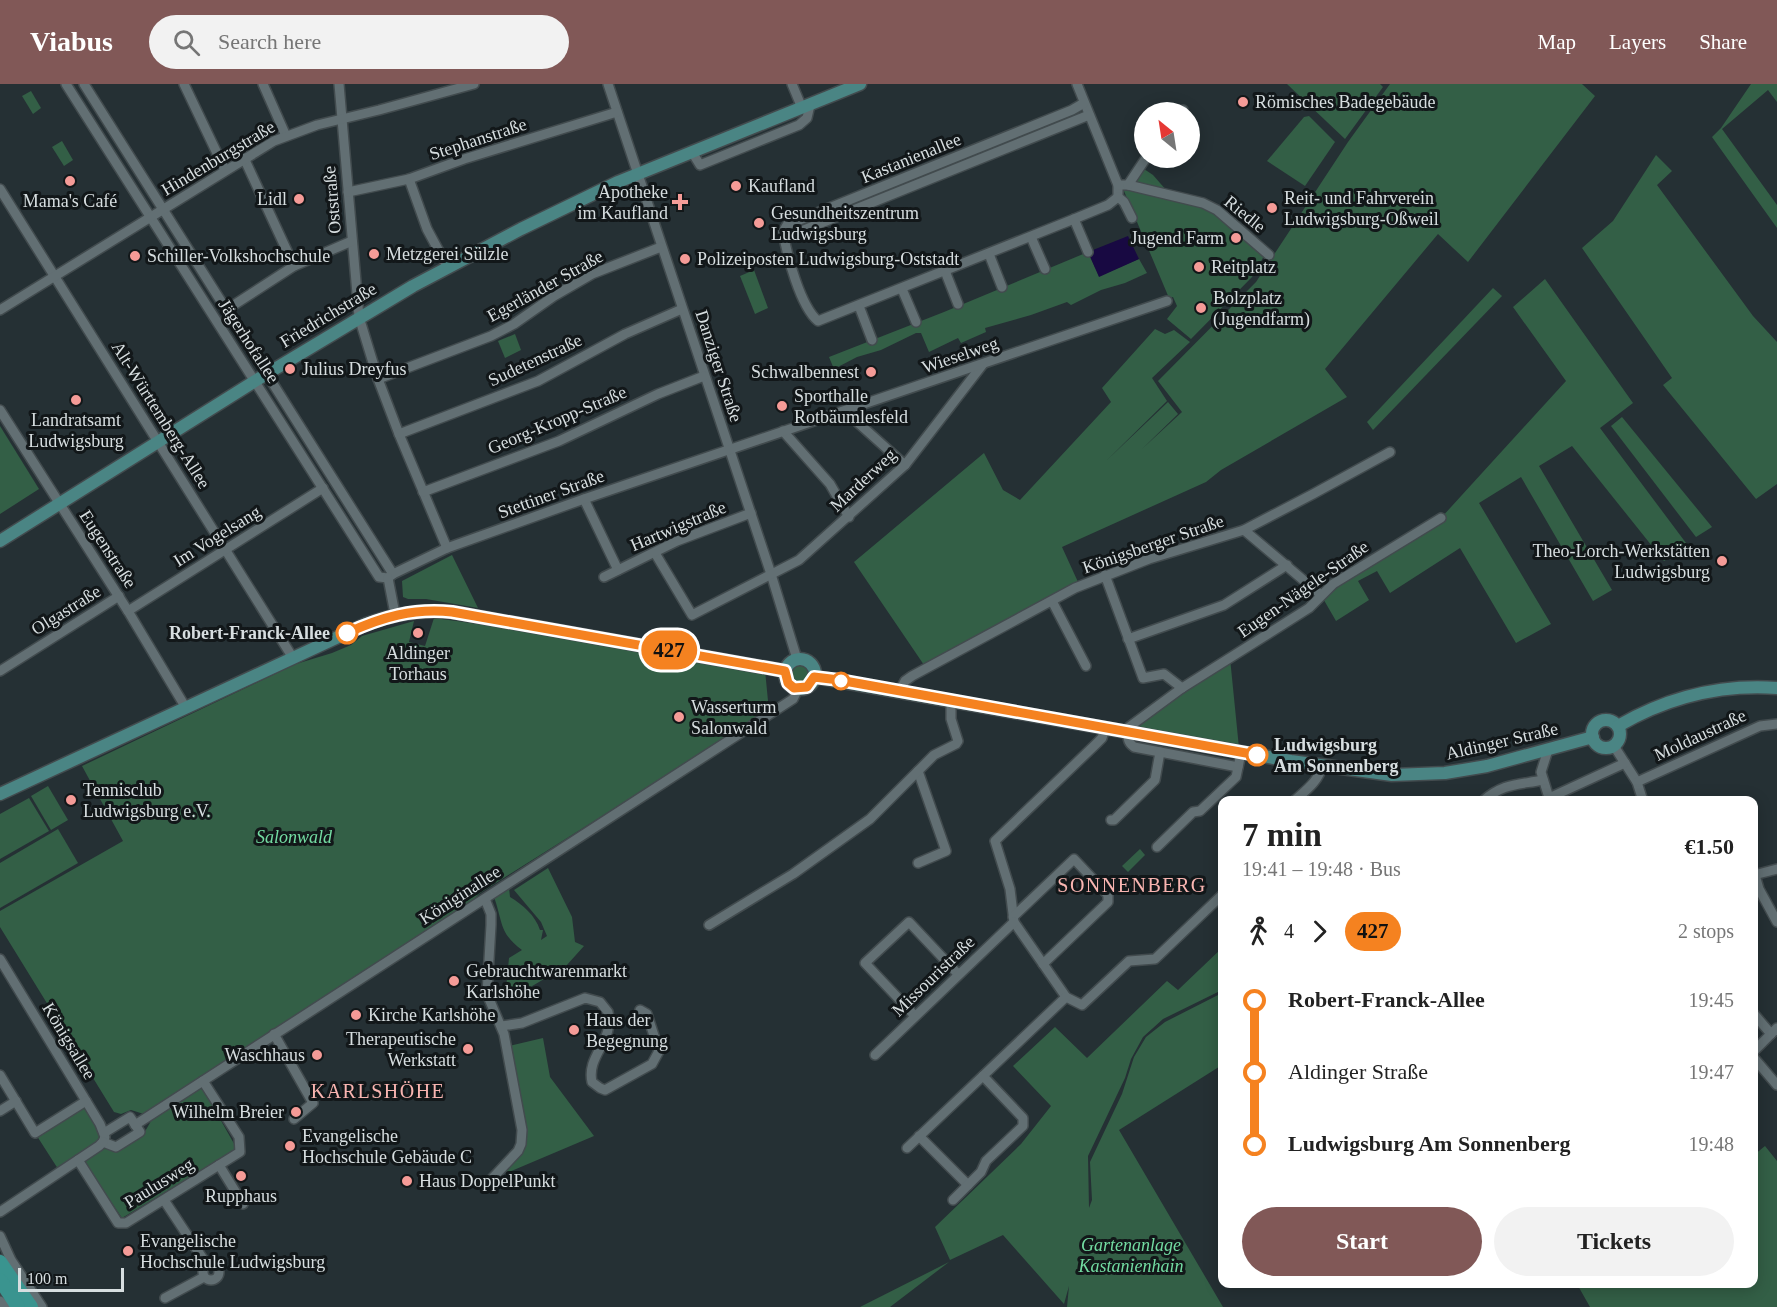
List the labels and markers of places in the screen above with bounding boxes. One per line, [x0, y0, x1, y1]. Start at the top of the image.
place label: Römisches Badegebäude [1255, 92, 1435, 112]
marker: Römisches Badegebäude [1236, 95, 1250, 109]
marker: Mama's Café [63, 174, 77, 188]
place label: Kaufland [748, 176, 815, 196]
marker: Kaufland [729, 179, 743, 193]
place label: Apotheke im Kaufland [578, 182, 668, 223]
place label: Reit- und Fahrverein Ludwigsburg-Oßweil [1284, 188, 1439, 229]
place label: Lidl [257, 189, 287, 209]
place label: Mama's Café [23, 191, 117, 211]
marker: Lidl [292, 192, 306, 206]
marker: Apotheke im Kaufland [673, 195, 687, 209]
marker: Reit- und Fahrverein Ludwigsburg-Oßweil [1265, 201, 1279, 215]
place label: Gesundheitszentrum Ludwigsburg [771, 203, 919, 244]
marker: Gesundheitszentrum Ludwigsburg [752, 216, 766, 230]
place label: Jugend Farm [1131, 228, 1224, 248]
marker: Jugend Farm [1229, 231, 1243, 245]
place label: Metzgerei Sülzle [386, 244, 508, 264]
place label: Schiller-Volkshochschule [147, 246, 330, 266]
marker: Metzgerei Sülzle [367, 247, 381, 261]
marker: Schiller-Volkshochschule [128, 249, 142, 263]
place label: Polizeiposten Ludwigsburg-Oststadt [697, 249, 959, 269]
marker: Polizeiposten Ludwigsburg-Oststadt [678, 252, 692, 266]
place label: Reitplatz [1211, 257, 1276, 277]
marker: Reitplatz [1192, 260, 1206, 274]
place label: Bolzplatz (Jugendfarm) [1213, 288, 1310, 330]
marker: Bolzplatz (Jugendfarm) [1194, 301, 1208, 315]
place label: Julius Dreyfus [302, 359, 407, 379]
marker: Julius Dreyfus [283, 362, 297, 376]
place label: Schwalbennest [751, 362, 859, 382]
marker: Schwalbennest [864, 365, 878, 379]
place label: Sporthalle Rotbäumlesfeld [794, 386, 908, 427]
marker: Landratsamt Ludwigsburg [69, 393, 83, 407]
marker: Sporthalle Rotbäumlesfeld [775, 399, 789, 413]
place label: Landratsamt Ludwigsburg [28, 410, 124, 451]
place label: Theo-Lorch-Werkstätten Ludwigsburg [1533, 541, 1710, 582]
marker: Theo-Lorch-Werkstätten Ludwigsburg [1715, 554, 1729, 568]
marker: Robert-Franck-Allee [336, 622, 358, 644]
place label: Robert-Franck-Allee [169, 623, 330, 643]
marker: Aldinger Torhaus [411, 626, 425, 640]
place label: Aldinger Torhaus [386, 643, 450, 684]
unlabelled marker [832, 672, 850, 690]
place label: Wasserturm Salonwald [691, 697, 777, 738]
marker: Wasserturm Salonwald [672, 710, 686, 724]
place label: Ludwigsburg Am Sonnenberg [1274, 735, 1399, 776]
marker: Ludwigsburg Am Sonnenberg [1246, 744, 1268, 766]
place label: Tennisclub Ludwigsburg e.V. [83, 780, 211, 821]
marker: Tennisclub Ludwigsburg e.V. [64, 793, 78, 807]
place label: Gebrauchtwarenmarkt Karlshöhe [466, 961, 627, 1002]
marker: Gebrauchtwarenmarkt Karlshöhe [447, 974, 461, 988]
place label: Kirche Karlshöhe [368, 1005, 495, 1025]
marker: Kirche Karlshöhe [349, 1008, 363, 1022]
place label: Haus der Begegnung [586, 1010, 668, 1051]
marker: Haus der Begegnung [567, 1023, 581, 1037]
place label: Therapeutische Werkstatt [346, 1029, 456, 1070]
marker: Therapeutische Werkstatt [461, 1042, 475, 1056]
place label: Waschhaus [224, 1045, 305, 1065]
marker: Waschhaus [310, 1048, 324, 1062]
place label: Wilhelm Breier [172, 1102, 284, 1122]
marker: Wilhelm Breier [289, 1105, 303, 1119]
place label: Evangelische Hochschule Gebäude C [302, 1126, 472, 1167]
marker: Evangelische Hochschule Gebäude C [283, 1139, 297, 1153]
marker: Rupphaus [234, 1169, 248, 1183]
place label: Haus DoppelPunkt [419, 1171, 556, 1191]
marker: Haus DoppelPunkt [400, 1174, 414, 1188]
place label: Rupphaus [205, 1186, 277, 1206]
place label: Evangelische Hochschule Ludwigsburg [140, 1231, 325, 1272]
marker: Evangelische Hochschule Ludwigsburg [121, 1244, 135, 1258]

